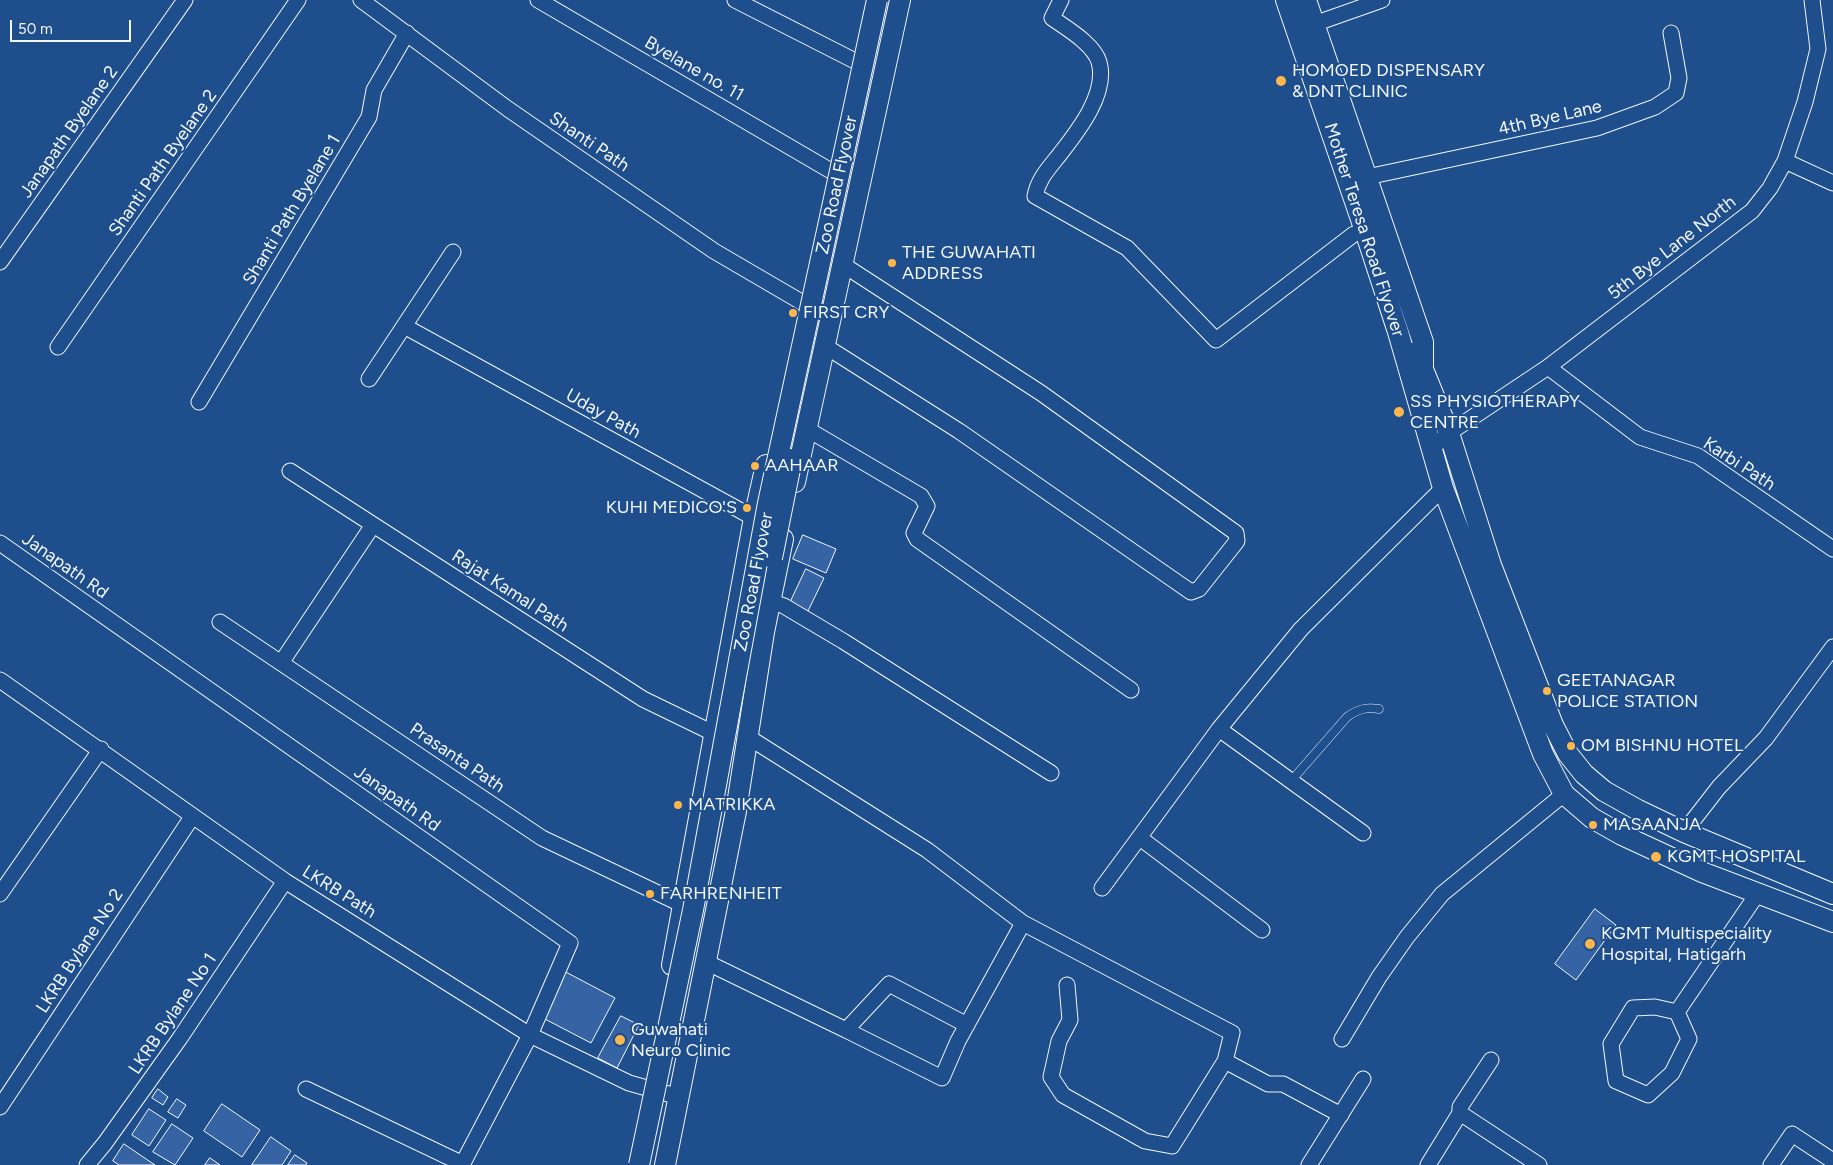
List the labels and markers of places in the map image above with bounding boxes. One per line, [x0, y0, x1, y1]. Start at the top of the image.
place label: HOMOED DISPENSARY & DNT CLINIC [1292, 60, 1485, 102]
marker: HOMOED DISPENSARY & DNT CLINIC [1274, 74, 1288, 88]
place label: THE GUWAHATI ADDRESS [902, 242, 1036, 284]
marker: THE GUWAHATI ADDRESS [886, 257, 898, 269]
place label: FIRST CRY [803, 302, 889, 324]
marker: FIRST CRY [787, 307, 799, 319]
place label: SS PHYSIOTHERAPY CENTRE [1410, 391, 1580, 434]
marker: SS PHYSIOTHERAPY CENTRE [1392, 405, 1406, 419]
place label: AAHAAR [765, 455, 839, 477]
marker: AAHAAR [749, 460, 761, 472]
place label: KUHI MEDICO'S [606, 497, 737, 519]
marker: KUHI MEDICO'S [741, 502, 753, 514]
place label: GEETANAGAR POLICE STATION [1557, 670, 1698, 712]
marker: GEETANAGAR POLICE STATION [1541, 685, 1553, 697]
place label: OM BISHNU HOTEL [1581, 735, 1743, 757]
marker: OM BISHNU HOTEL [1565, 740, 1577, 752]
place label: MATRIKKA [688, 794, 775, 816]
marker: MATRIKKA [672, 799, 684, 811]
place label: MASAANJA [1603, 814, 1701, 836]
marker: MASAANJA [1587, 819, 1599, 831]
place label: KGMT HOSPITAL [1667, 846, 1805, 868]
marker: KGMT HOSPITAL [1649, 850, 1663, 864]
place label: FARHRENHEIT [660, 883, 782, 905]
marker: FARHRENHEIT [644, 888, 656, 900]
place label: KGMT Multispeciality Hospital, Hatigarh [1601, 923, 1772, 966]
marker: KGMT Multispeciality Hospital, Hatigarh [1583, 937, 1597, 951]
place label: Guwahati Neuro Clinic [631, 1019, 731, 1062]
marker: Guwahati Neuro Clinic [613, 1033, 627, 1047]

